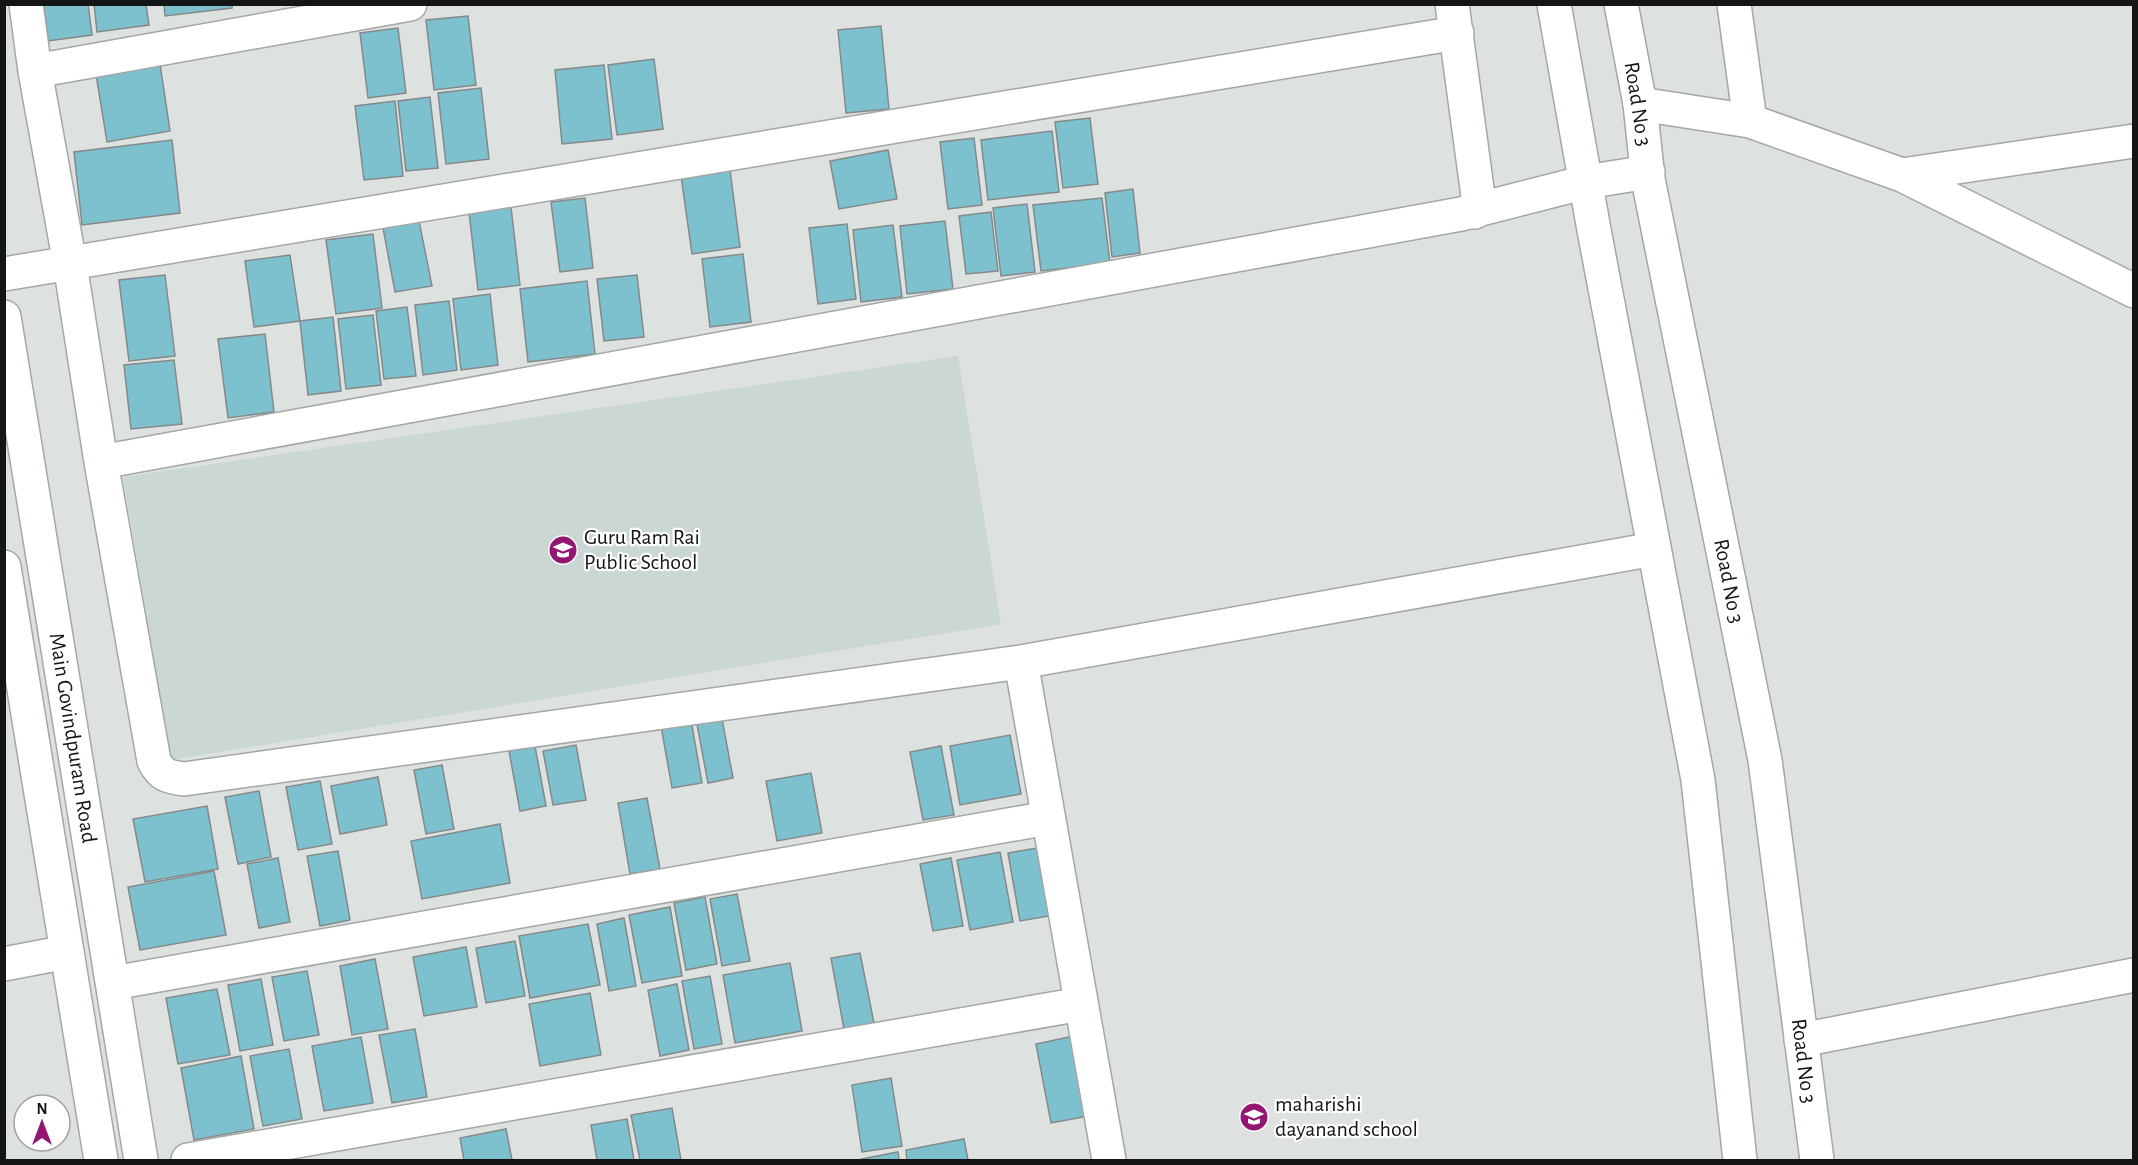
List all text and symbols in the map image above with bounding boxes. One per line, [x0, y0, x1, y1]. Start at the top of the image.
street label: Road No 3 [1620, 60, 1656, 148]
place label: Guru Ram Rai Public School [584, 526, 700, 573]
school or university icon: Guru Ram Rai Public School [547, 534, 579, 566]
street label: Road No 3 [1710, 537, 1748, 625]
street label: Main Govindpuram Road [46, 631, 100, 845]
street label: Road No 3 [1788, 1017, 1820, 1105]
north arrow [12, 1093, 72, 1153]
place label: maharishi dayanand school [1275, 1093, 1418, 1140]
text: N [36, 1101, 48, 1117]
school or university icon: maharishi dayanand school [1238, 1101, 1270, 1133]

